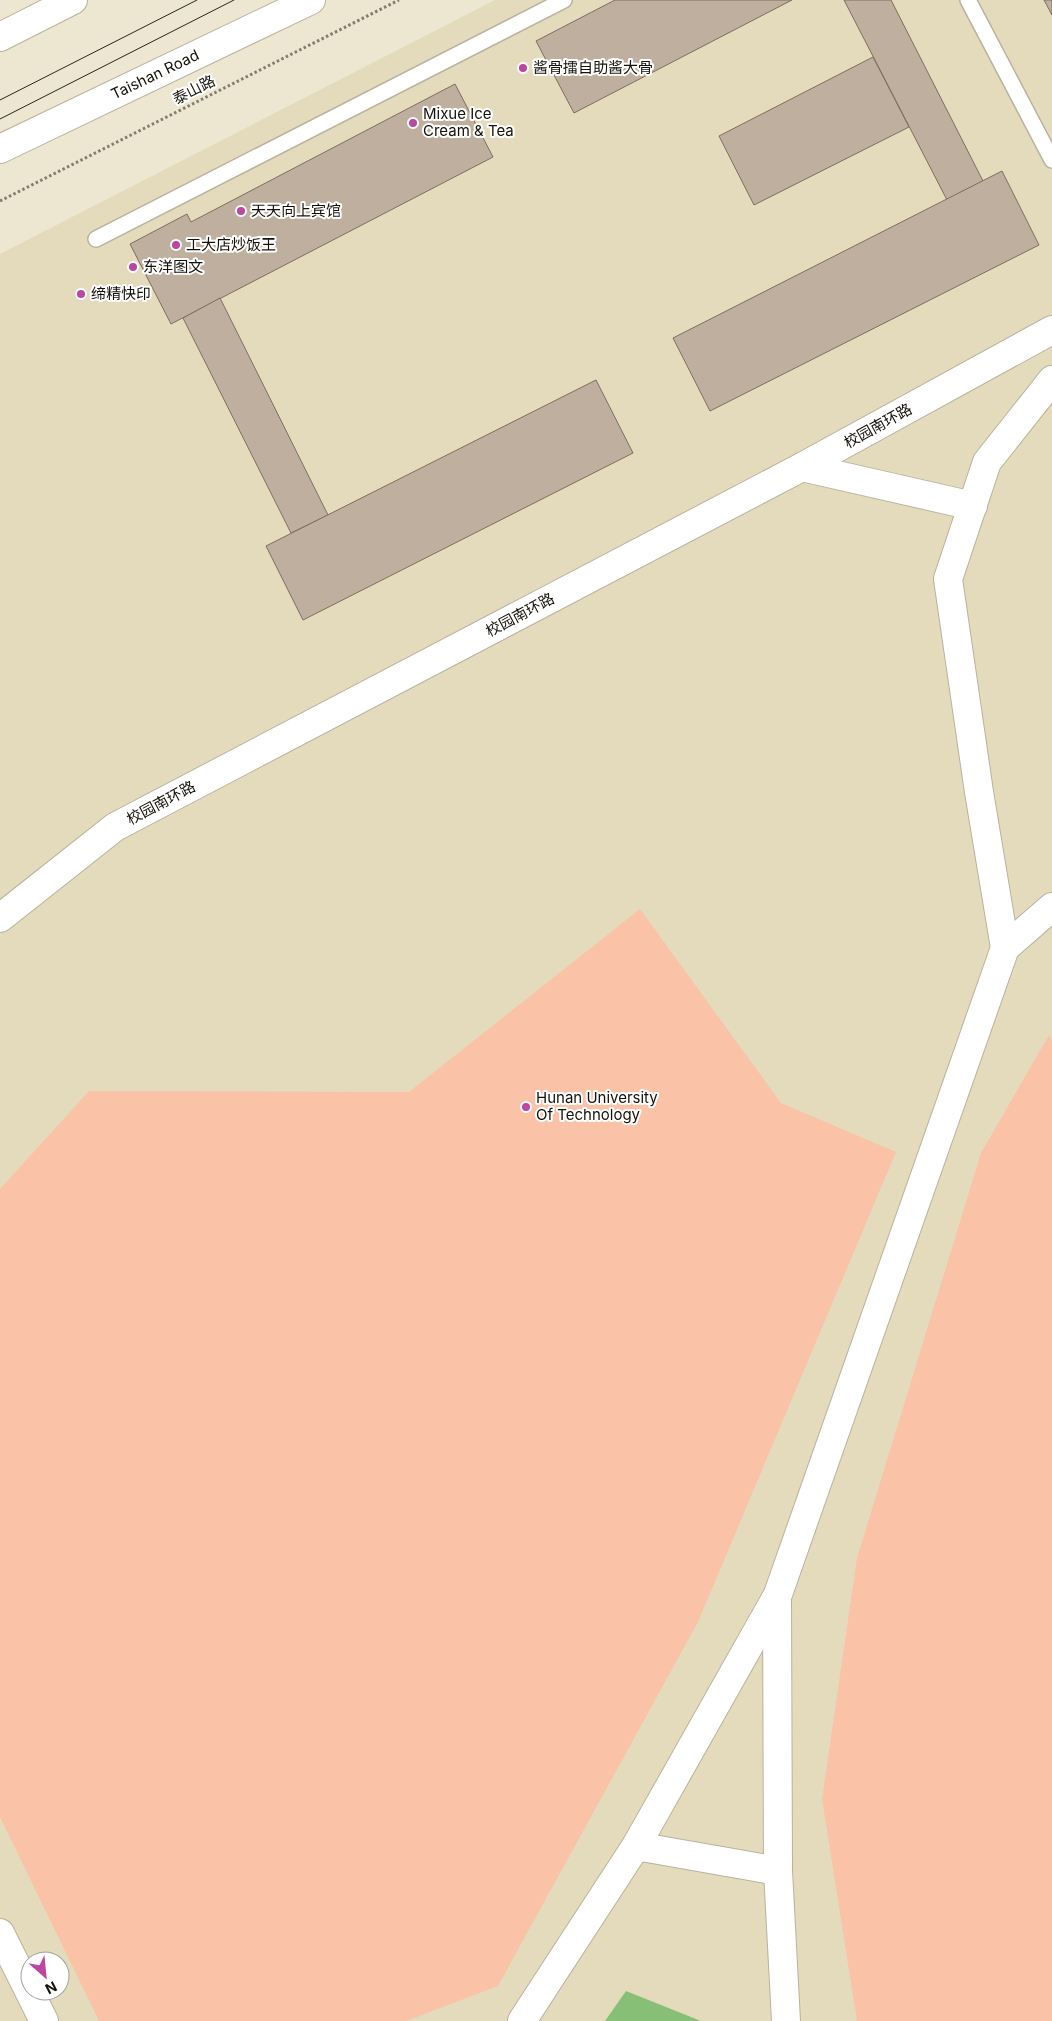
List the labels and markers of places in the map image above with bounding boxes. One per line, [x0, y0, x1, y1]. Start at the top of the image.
place label: 酱骨擂自助酱大骨 [533, 58, 653, 77]
marker: 酱骨擂自助酱大骨 [517, 62, 529, 74]
place label: Mixue Ice Cream & Tea [423, 104, 514, 140]
marker: Mixue Ice Cream & Tea [407, 117, 419, 129]
place label: 天天向上宾馆 [251, 201, 341, 220]
marker: 天天向上宾馆 [235, 205, 247, 217]
place label: 工大店炒饭王 [186, 235, 276, 254]
marker: 工大店炒饭王 [170, 239, 182, 251]
place label: 东洋图文 [143, 257, 203, 276]
marker: 东洋图文 [127, 261, 139, 273]
place label: 缔精快印 [91, 284, 151, 303]
marker: 缔精快印 [75, 288, 87, 300]
place label: Hunan University Of Technology [536, 1088, 658, 1124]
marker: Hunan University Of Technology [520, 1101, 532, 1113]

